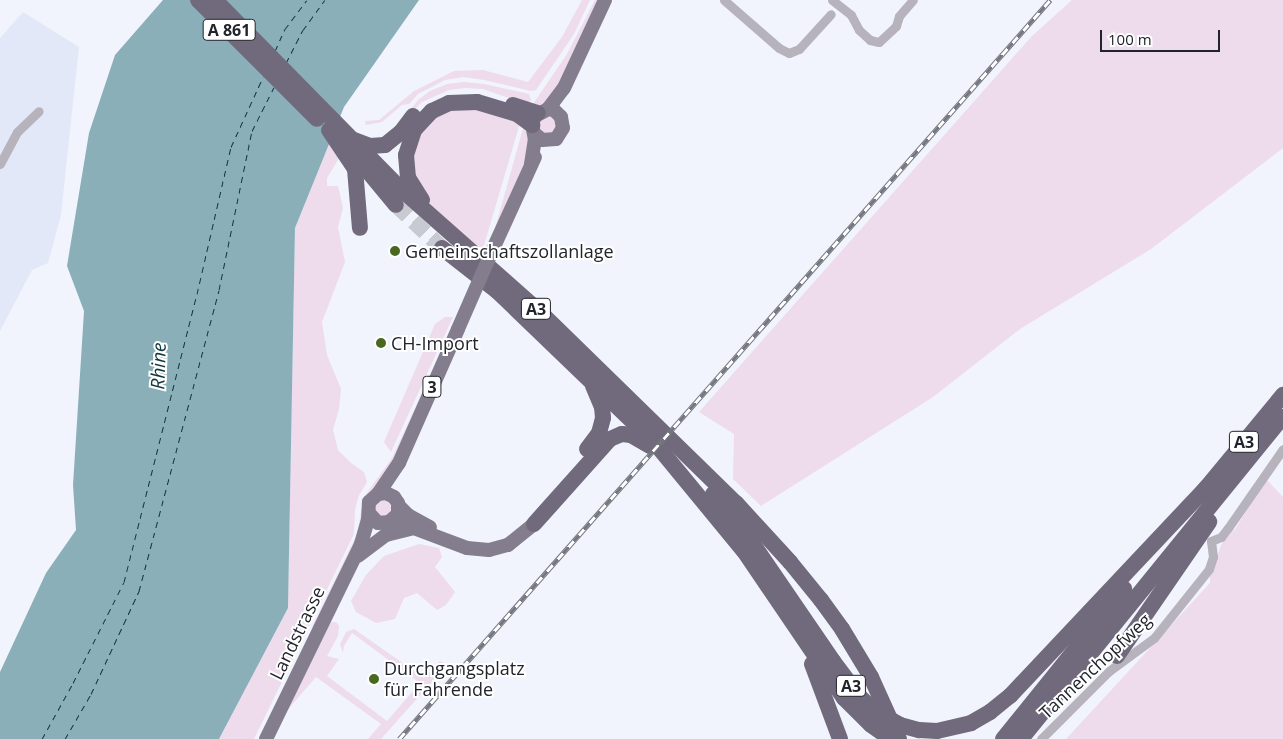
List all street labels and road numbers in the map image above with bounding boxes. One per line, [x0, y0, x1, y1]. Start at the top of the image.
road number: A 861 [202, 16, 256, 44]
road number: A3 [520, 296, 552, 322]
road number: 3 [422, 374, 442, 401]
road number: A3 [1228, 428, 1260, 456]
street label: Landstrasse [265, 583, 329, 683]
street label: Tannenchopfweg [1035, 609, 1155, 723]
road number: A3 [835, 672, 867, 699]

